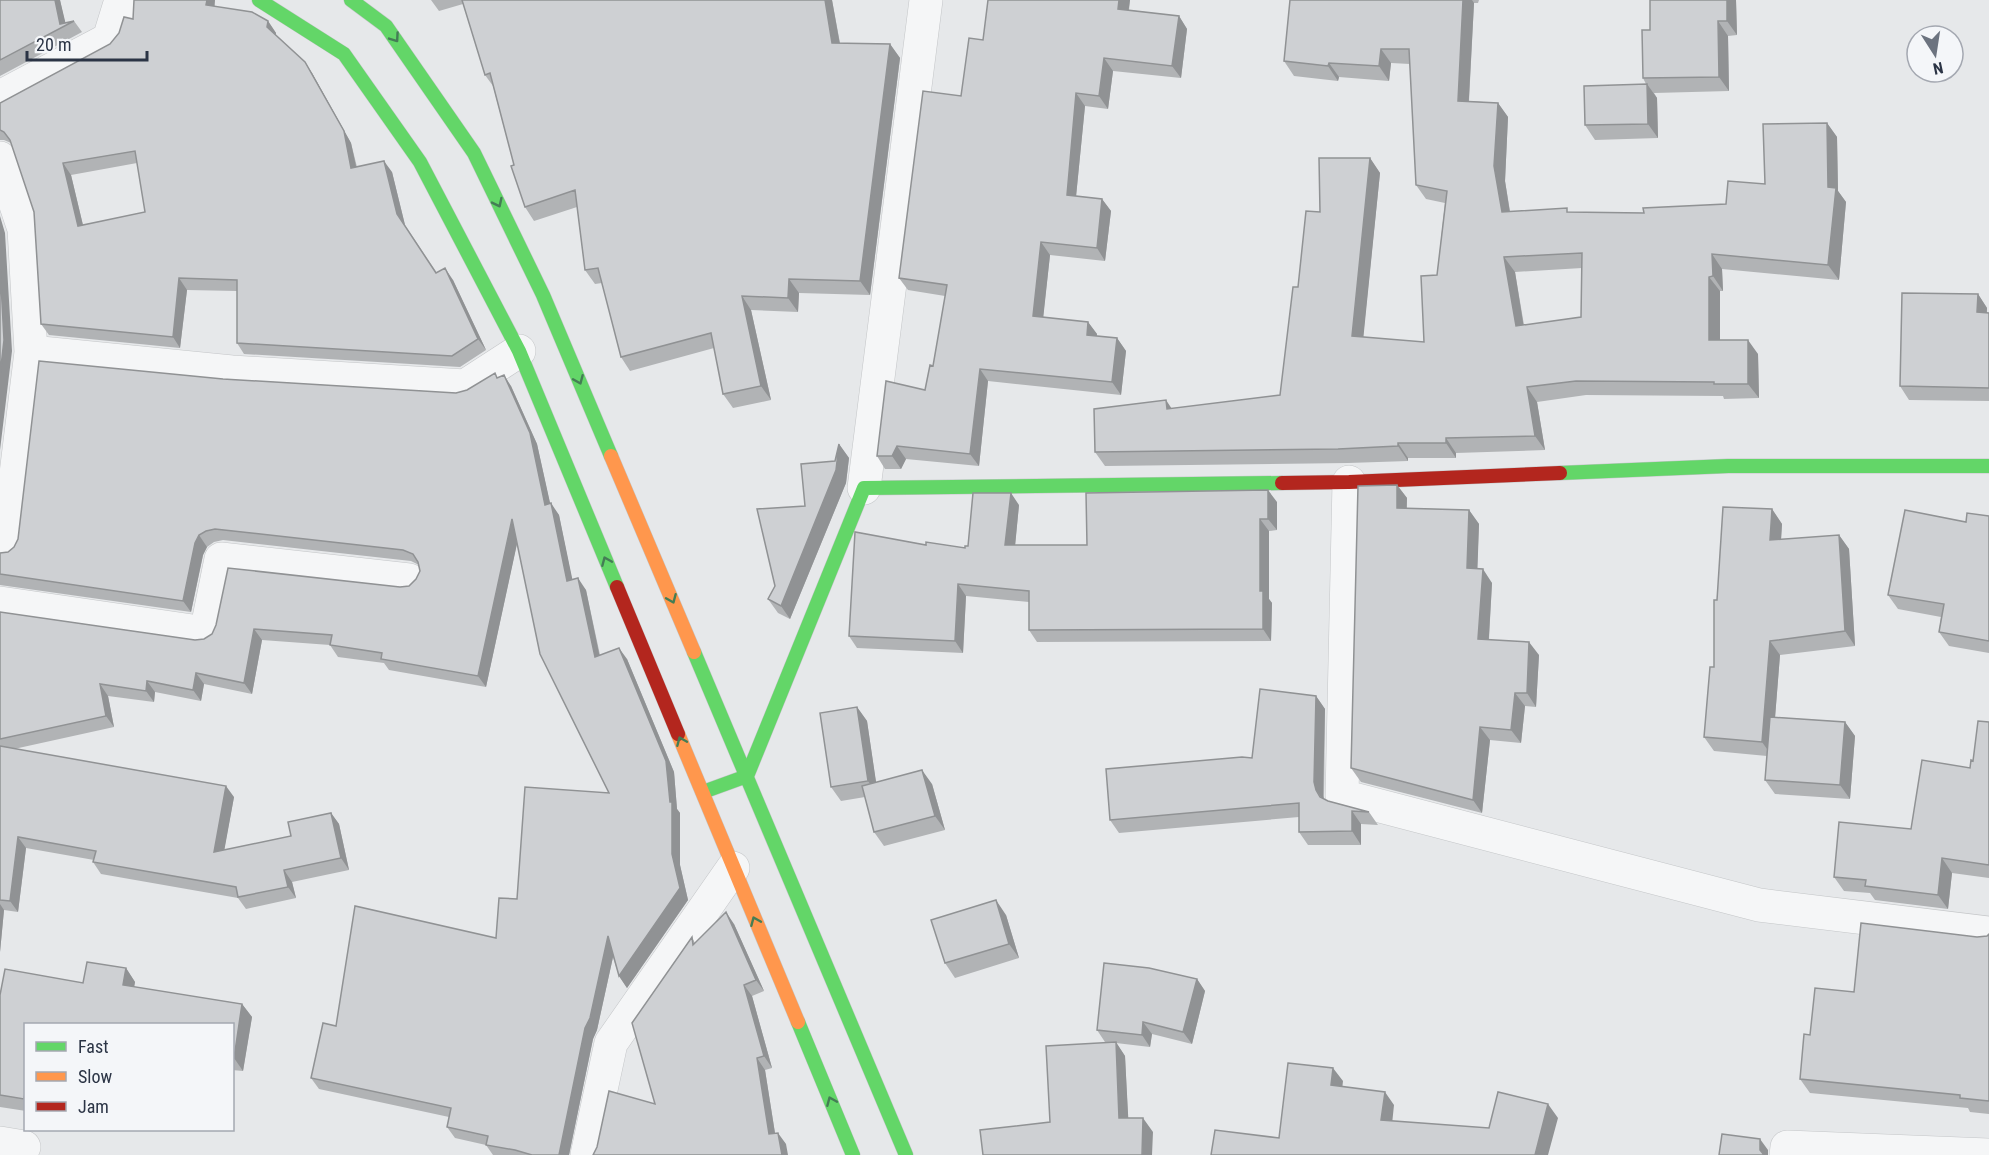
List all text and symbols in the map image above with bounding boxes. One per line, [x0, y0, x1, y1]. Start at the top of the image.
scale bar [27, 24, 147, 62]
north arrow [1905, 24, 1965, 84]
one-way arrow [388, 32, 399, 43]
text: 20 m [36, 34, 71, 55]
text: N [1931, 58, 1945, 78]
one-way arrow [491, 197, 503, 208]
one-way arrow [572, 374, 584, 385]
one-way arrow [601, 556, 613, 567]
one-way arrow [665, 592, 677, 603]
one-way arrow [676, 736, 688, 747]
one-way arrow [750, 916, 762, 927]
legend [24, 1023, 234, 1131]
text: Fast [78, 1036, 109, 1057]
text: Slow [78, 1066, 113, 1087]
text: Jam [78, 1096, 109, 1117]
one-way arrow [826, 1096, 838, 1107]

